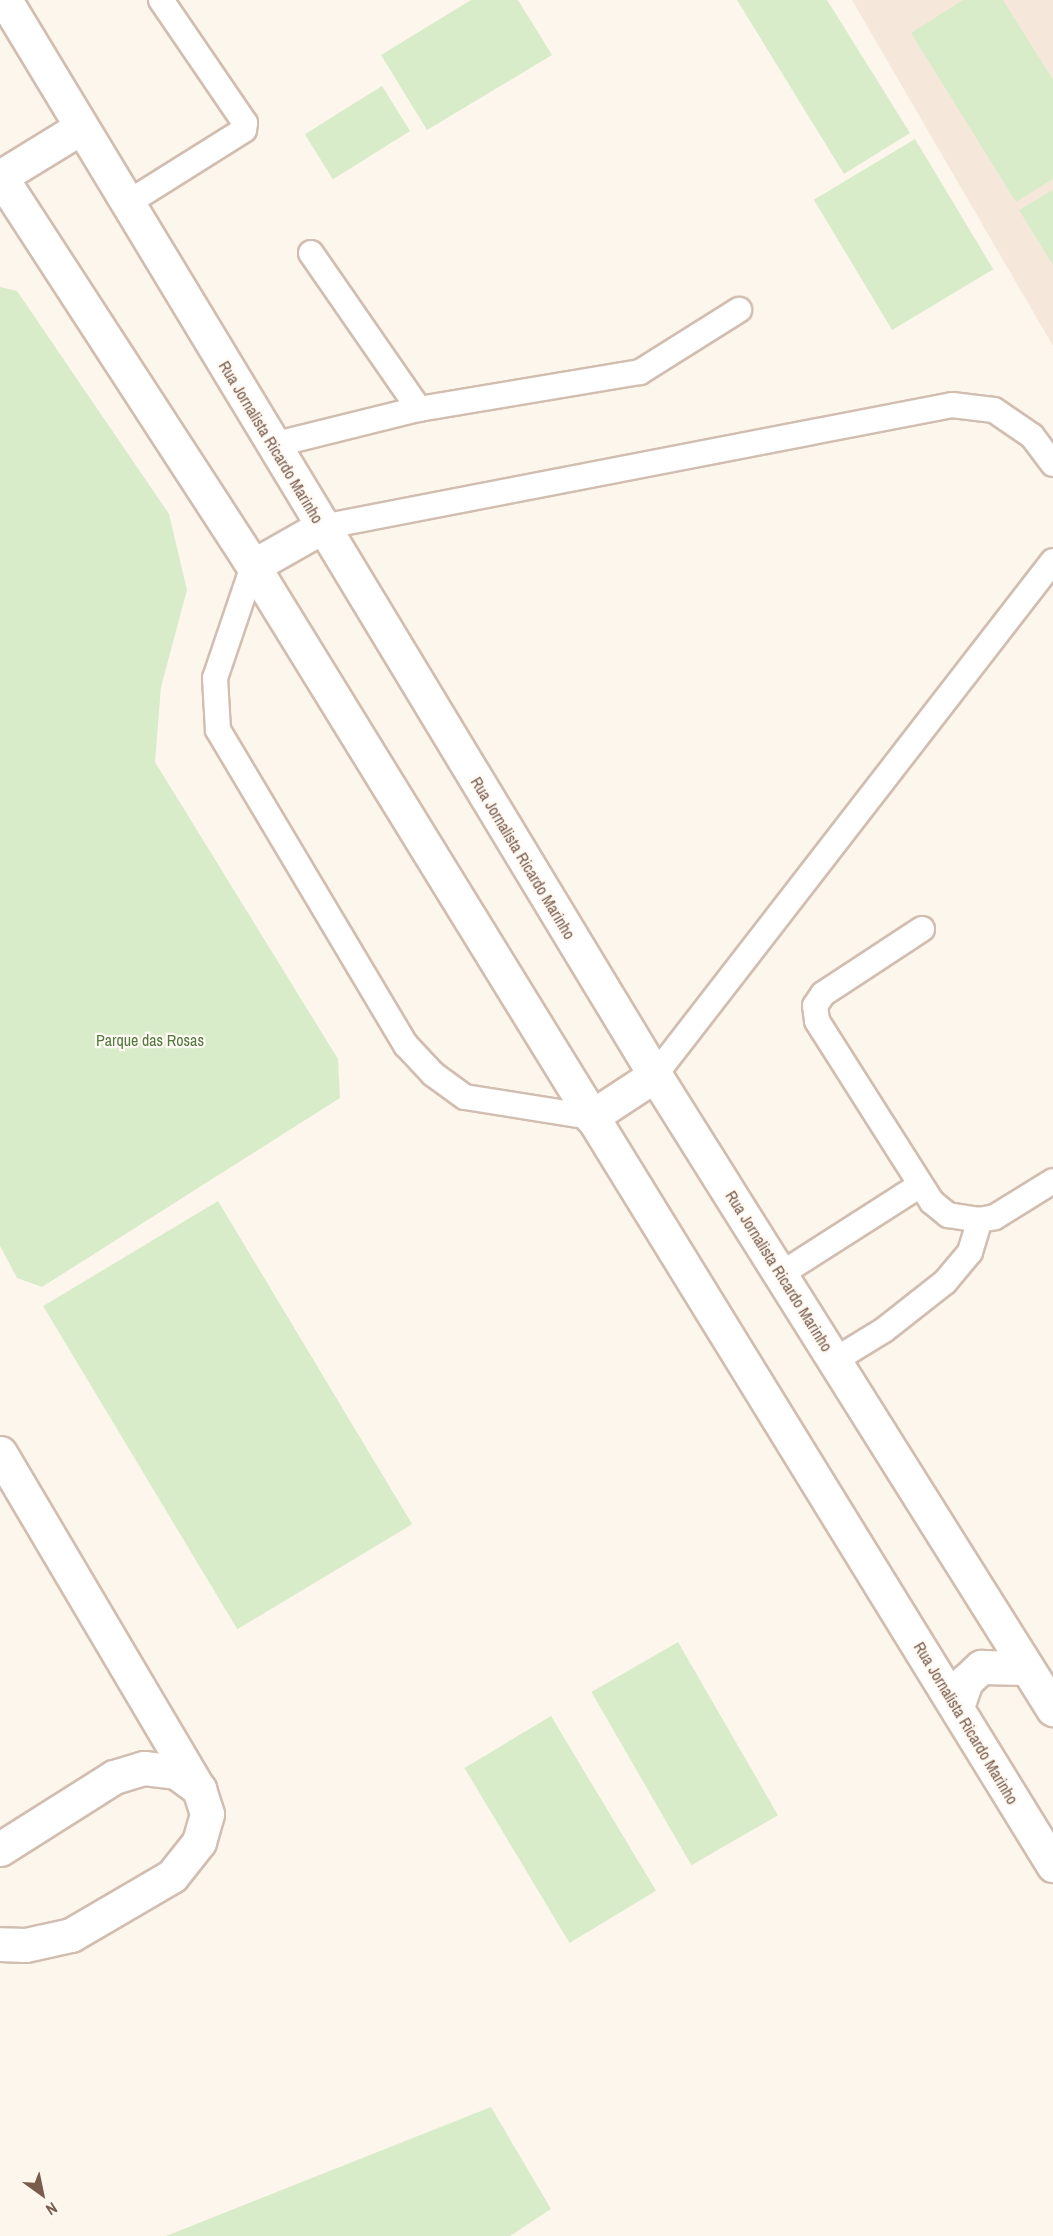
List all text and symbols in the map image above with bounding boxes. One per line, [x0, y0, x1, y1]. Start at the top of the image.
street label: Rua Jornalista Ricardo Marinho [215, 357, 327, 527]
street label: Rua Jornalista Ricardo Marinho [467, 773, 579, 943]
park label: Parque das Rosas [96, 1030, 204, 1050]
street label: Rua Jornalista Ricardo Marinho [722, 1187, 836, 1355]
street label: Rua Jornalista Ricardo Marinho [910, 1638, 1022, 1808]
north arrow [12, 2164, 72, 2224]
text: N [42, 2197, 62, 2221]

